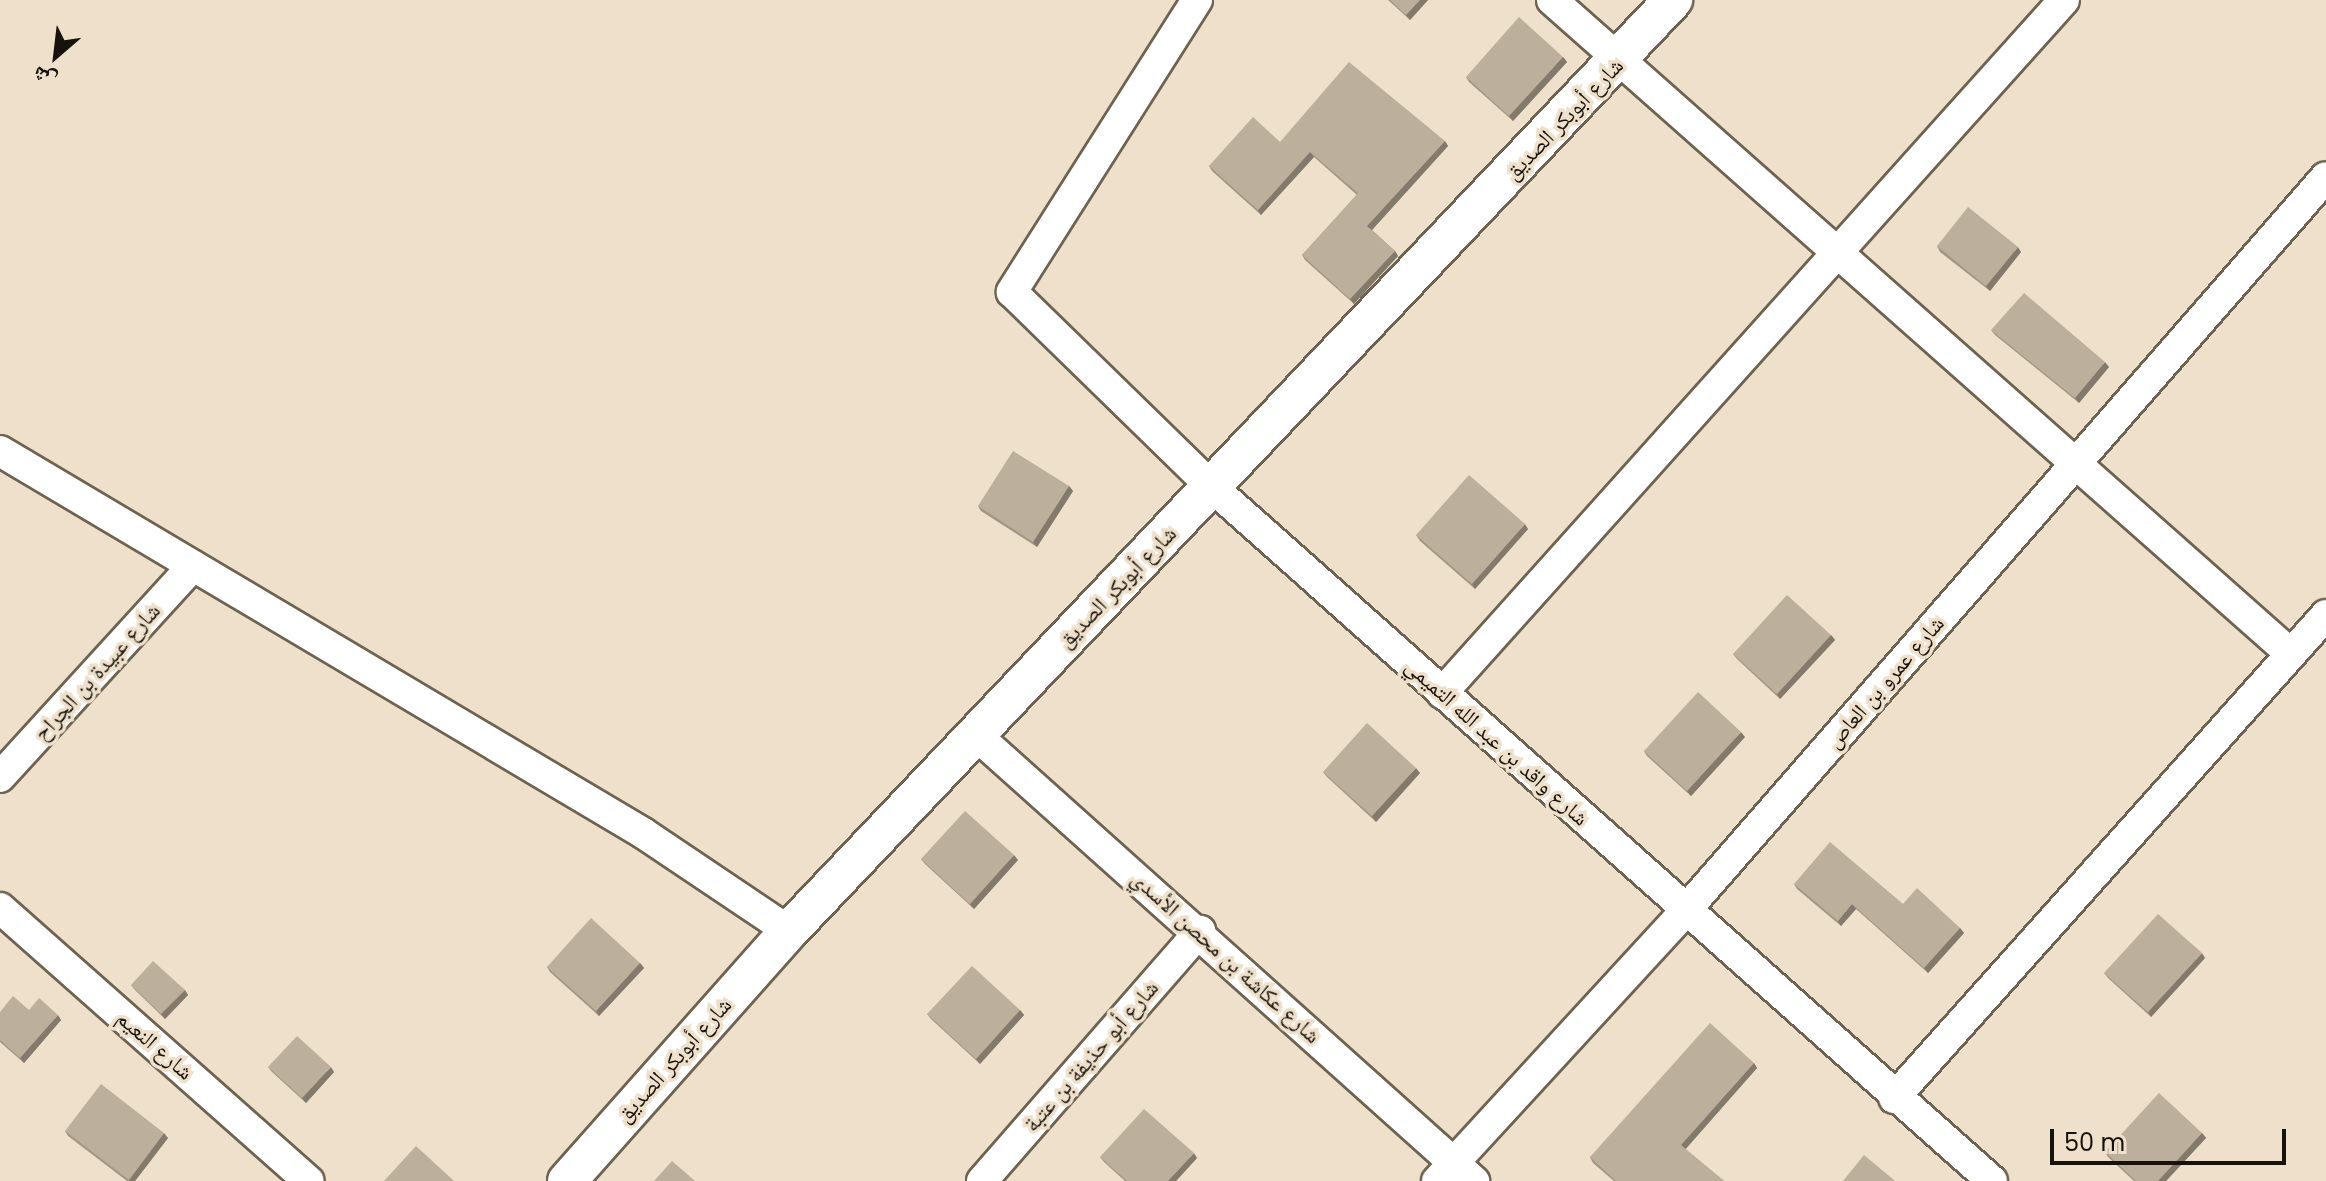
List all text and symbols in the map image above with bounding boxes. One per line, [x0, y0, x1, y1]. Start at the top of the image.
north arrow [16, 16, 96, 96]
street label: شارع أبوبكر الصديق [1499, 53, 1629, 185]
text: ش [27, 58, 62, 97]
street label: شارع أبوبكر الصديق [1052, 521, 1182, 653]
street label: شارع عبيدة بن الجراح [28, 598, 166, 746]
street label: شارع عمرو بن العاص [1820, 611, 1950, 753]
street label: شارع واقد بن عبد الله التميمي [1400, 653, 1594, 831]
street label: شارع عكاشة بن محصن الأسدي [1126, 865, 1326, 1049]
street label: شارع أبو حذيفة بن عتبة [1018, 975, 1164, 1137]
street label: شارع أبوبكر الصديق [611, 992, 737, 1128]
street label: شارع النعيم [111, 1005, 199, 1085]
scale bar [2054, 1113, 2290, 1163]
text: 50 m [2064, 1126, 2125, 1159]

